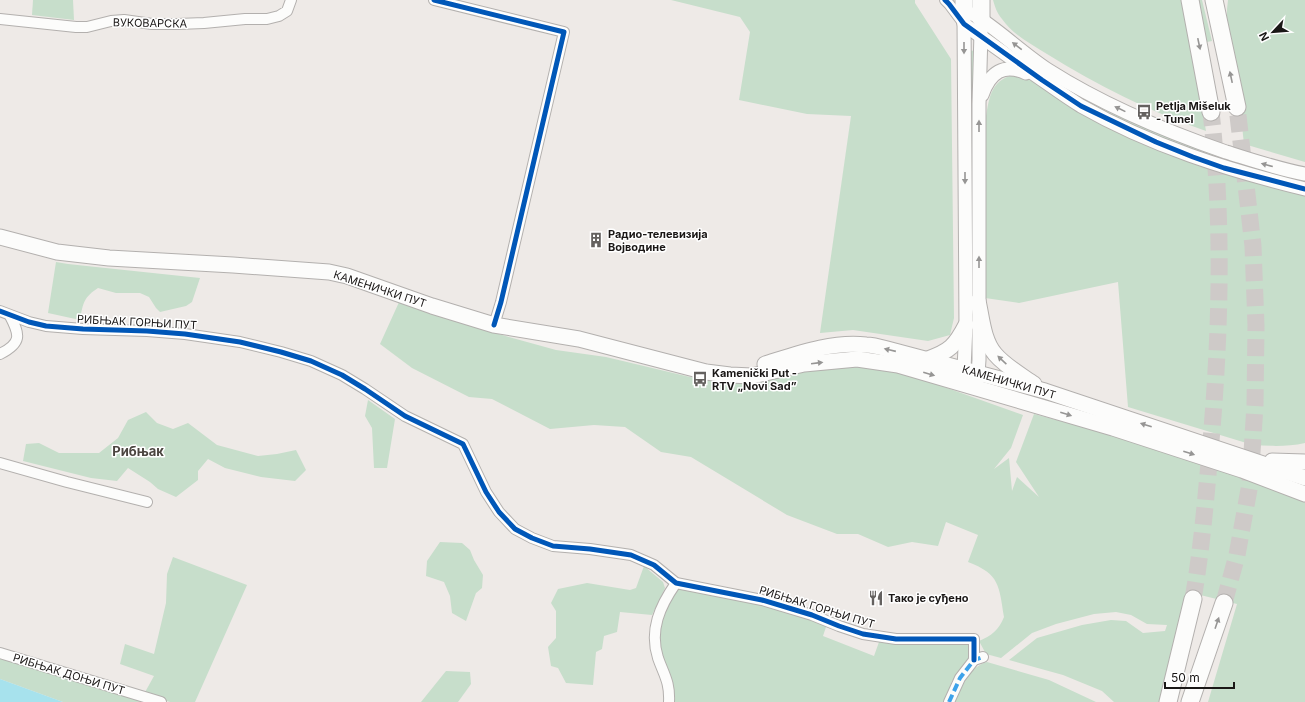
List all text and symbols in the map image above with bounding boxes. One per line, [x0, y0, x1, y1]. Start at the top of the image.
north arrow [1253, 12, 1293, 52]
street label: ВУКОВАРСКА [113, 15, 188, 31]
text: N [1256, 30, 1272, 43]
one-way arrow [1197, 38, 1203, 51]
one-way arrow [961, 42, 968, 54]
one-way arrow [1011, 42, 1022, 51]
one-way arrow [1228, 71, 1234, 84]
place label: Petlja Mišeluk - Tunel [1156, 99, 1231, 126]
bus stop icon: Petlja Mišeluk - Tunel [1135, 103, 1153, 121]
one-way arrow [1114, 106, 1125, 112]
one-way arrow [976, 119, 982, 132]
one-way arrow [1261, 162, 1273, 168]
one-way arrow [962, 172, 968, 185]
place label: Радио-телевизија Војводине [608, 227, 708, 254]
building icon: Радио-телевизија Војводине [587, 231, 605, 249]
one-way arrow [976, 255, 982, 268]
street label: КАМЕНИЧКИ ПУТ [332, 267, 428, 311]
street label: РИБЊАК ГОРЊИ ПУТ [77, 312, 197, 332]
one-way arrow [884, 346, 896, 352]
one-way arrow [997, 356, 1007, 365]
one-way arrow [811, 360, 823, 366]
street label: КАМЕНИЧКИ ПУТ [961, 362, 1057, 402]
place label: Kamenički Put - RTV „Novi Sad” [712, 366, 797, 393]
bus stop icon: Kamenički Put - RTV „Novi Sad” [691, 370, 709, 388]
one-way arrow [923, 371, 935, 377]
one-way arrow [1060, 411, 1072, 417]
one-way arrow [1139, 422, 1151, 428]
district label: Рибњак [112, 443, 164, 459]
one-way arrow [1184, 450, 1196, 456]
street label: РИБЊАК ГОРЊИ ПУТ [758, 583, 876, 631]
restaurant icon: Тако је суђено [867, 589, 885, 607]
place label: Тако је суђено [888, 591, 969, 605]
one-way arrow [1214, 617, 1220, 629]
street label: РИБЊАК ДОЊИ ПУТ [11, 650, 127, 698]
scale bar [1165, 664, 1234, 690]
text: 50 m [1171, 670, 1200, 685]

